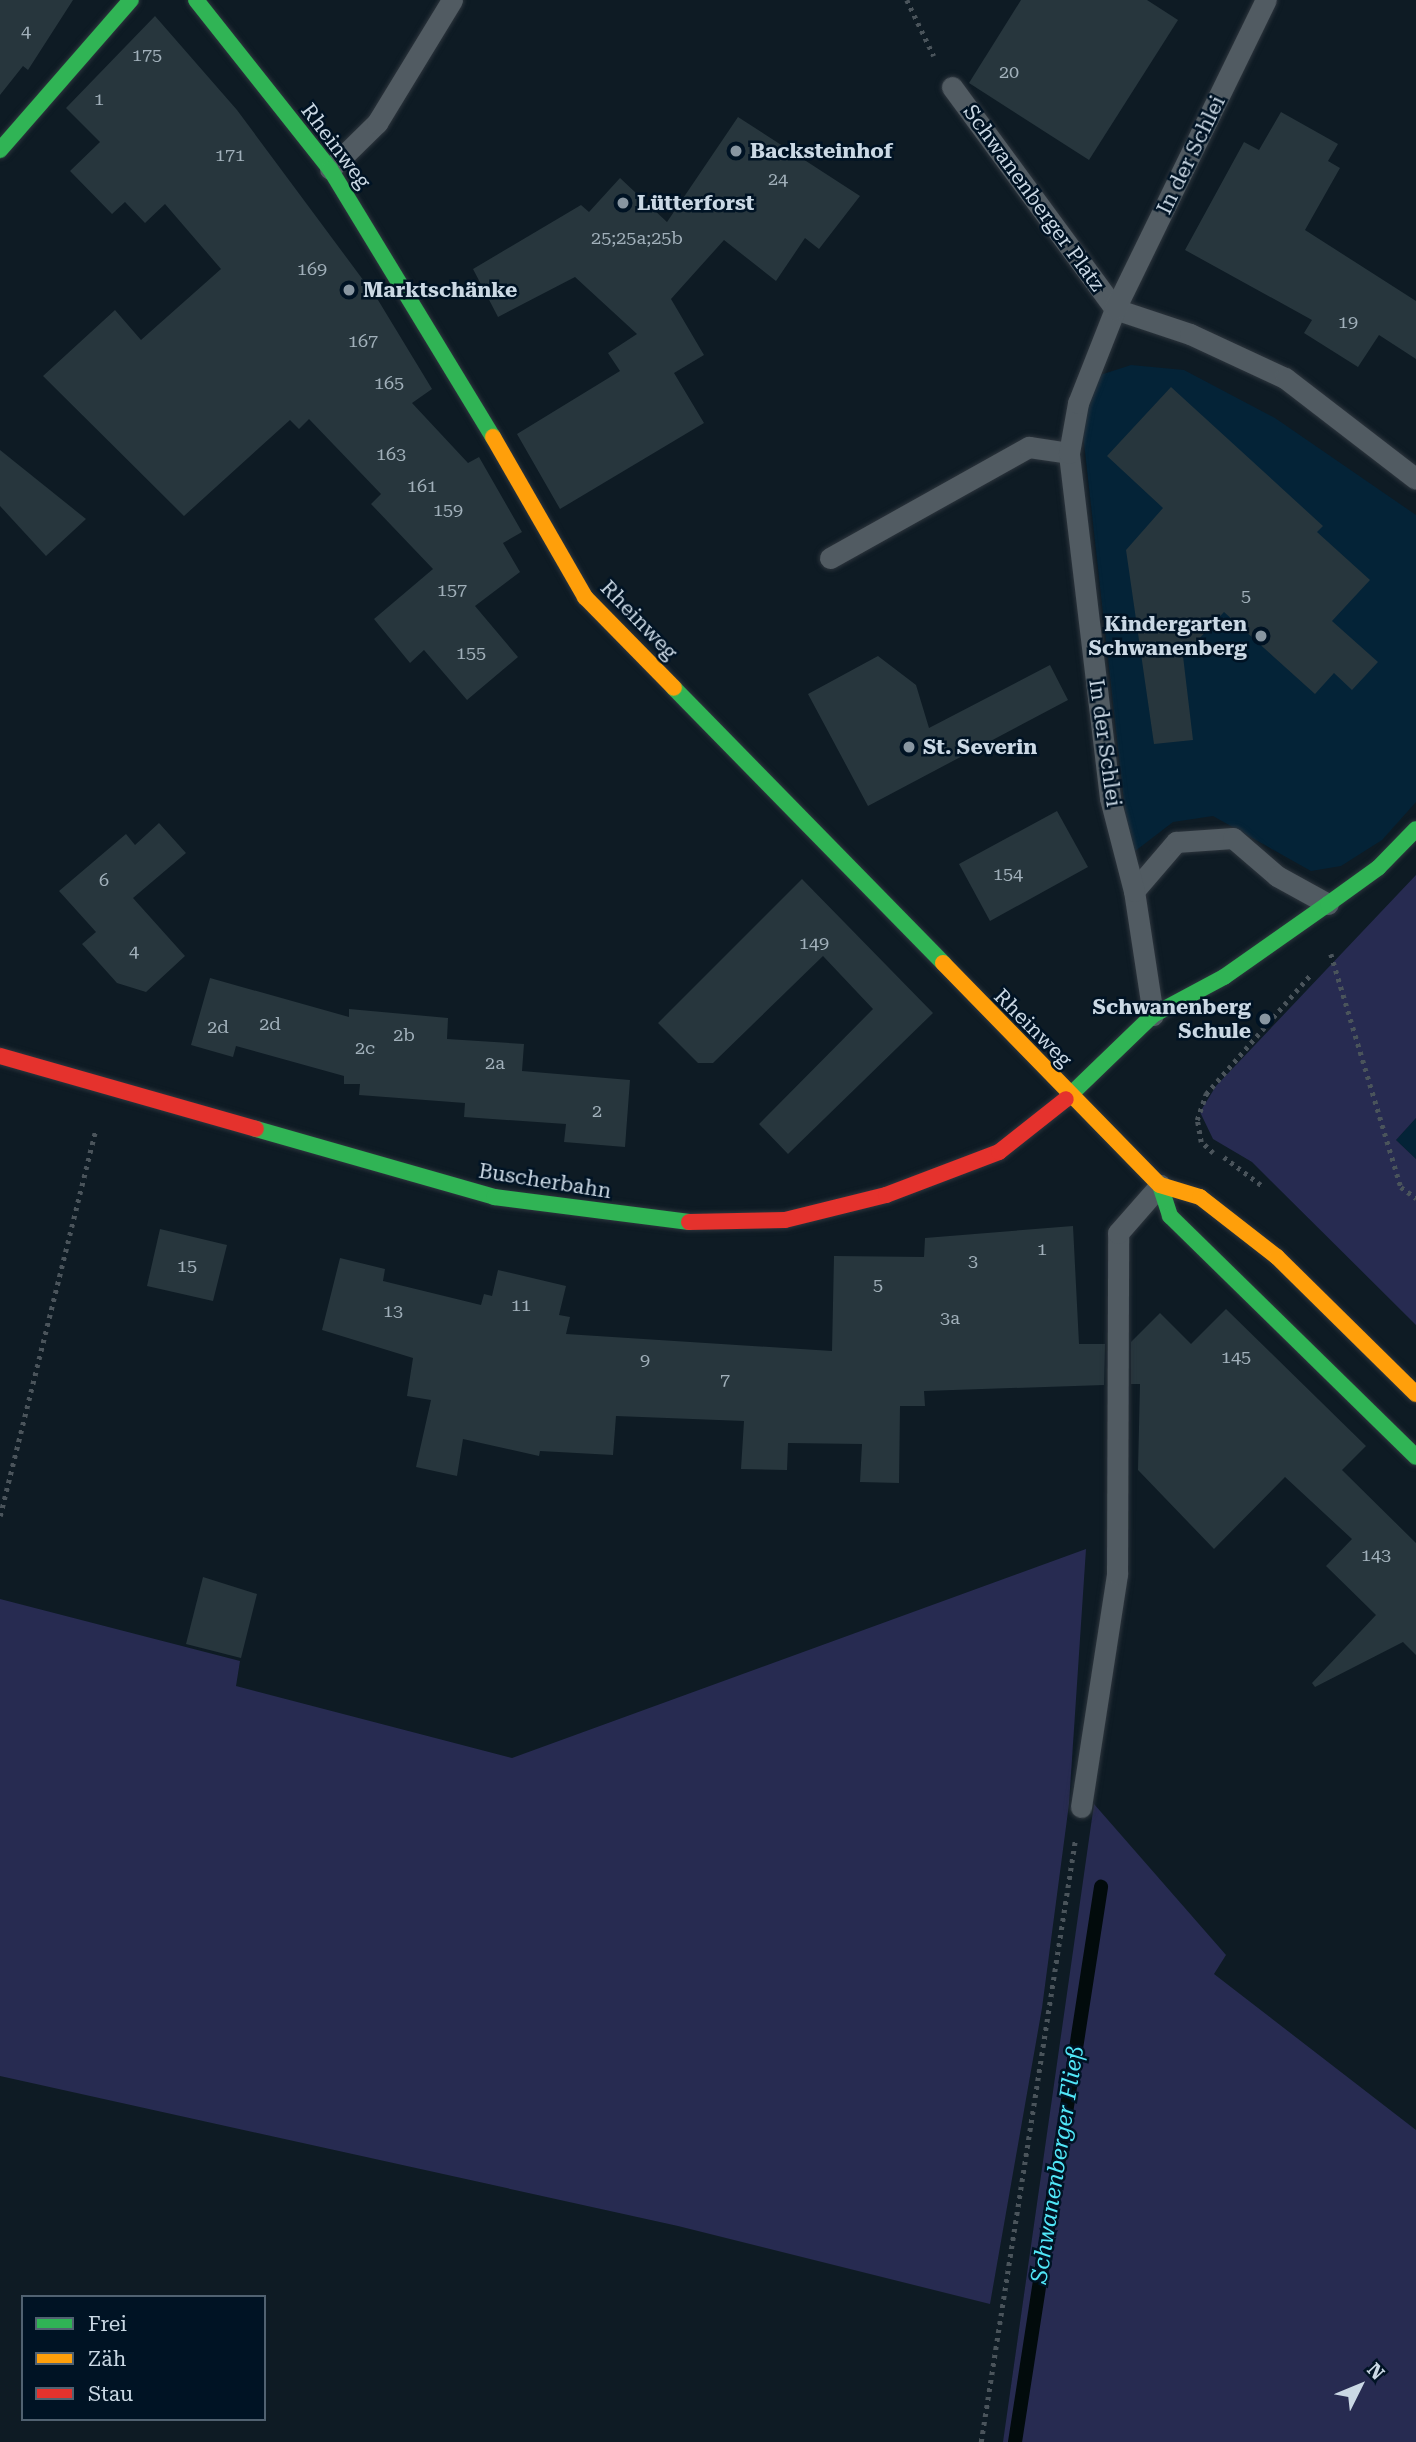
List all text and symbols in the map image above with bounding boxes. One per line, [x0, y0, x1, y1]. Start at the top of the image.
house number: 4 [21, 20, 31, 42]
house number: 175 [132, 44, 162, 66]
house number: 20 [999, 61, 1019, 83]
house number: 1 [94, 88, 104, 110]
street label: In der Schlei [1151, 92, 1231, 218]
street label: Rheinweg [296, 98, 376, 194]
street label: Schwanenberger Platz [958, 100, 1110, 296]
place label: Backsteinhof [750, 138, 893, 164]
marker: Backsteinhof [728, 143, 744, 159]
house number: 171 [215, 144, 245, 166]
house number: 24 [768, 168, 788, 190]
place label: Lütterforst [637, 190, 754, 216]
marker: Lütterforst [615, 195, 631, 211]
house number: 25;25a;25b [591, 227, 683, 249]
house number: 169 [297, 258, 327, 280]
place label: Marktschänke [363, 277, 517, 303]
marker: Marktschänke [341, 282, 357, 298]
house number: 19 [1338, 311, 1358, 333]
house number: 167 [348, 330, 378, 352]
house number: 165 [374, 372, 404, 394]
house number: 163 [376, 443, 406, 465]
house number: 161 [407, 475, 437, 497]
house number: 159 [433, 499, 463, 521]
street label: Rheinweg [595, 575, 683, 665]
house number: 157 [437, 579, 467, 601]
house number: 5 [1241, 585, 1251, 607]
place label: Kindergarten Schwanenberg [1088, 611, 1247, 661]
marker: Kindergarten Schwanenberg [1253, 628, 1269, 644]
house number: 155 [456, 642, 486, 664]
street label: In der Schlei [1084, 677, 1126, 809]
place label: St. Severin [923, 734, 1037, 760]
marker: St. Severin [901, 739, 917, 755]
house number: 154 [993, 863, 1023, 885]
house number: 6 [99, 869, 109, 891]
house number: 149 [799, 932, 829, 954]
house number: 4 [129, 940, 139, 962]
street label: Rheinweg [989, 984, 1077, 1072]
place label: Schwanenberg Schule [1092, 994, 1251, 1044]
marker: Schwanenberg Schule [1257, 1011, 1273, 1027]
house number: 2d [259, 1013, 281, 1035]
house number: 2d [207, 1016, 229, 1038]
house number: 2b [393, 1024, 415, 1046]
house number: 2c [355, 1037, 375, 1059]
house number: 2a [485, 1052, 505, 1074]
house number: 2 [592, 1100, 602, 1122]
street label: Buscherbahn [477, 1158, 613, 1204]
house number: 1 [1037, 1238, 1047, 1260]
house number: 3 [968, 1250, 978, 1272]
house number: 15 [177, 1255, 197, 1277]
house number: 5 [873, 1274, 883, 1296]
house number: 11 [511, 1294, 531, 1316]
house number: 13 [383, 1300, 403, 1322]
house number: 3a [940, 1307, 960, 1329]
house number: 145 [1221, 1346, 1251, 1368]
house number: 9 [640, 1349, 650, 1371]
house number: 7 [720, 1369, 730, 1391]
house number: 143 [1361, 1544, 1391, 1566]
water label: Schwanenberger Fließ [1026, 2044, 1090, 2286]
legend [21, 2295, 266, 2421]
text: Frei [88, 2312, 127, 2336]
text: Zäh [88, 2347, 126, 2371]
north arrow [1325, 2351, 1395, 2421]
text: N [1362, 2358, 1389, 2385]
text: Stau [88, 2382, 133, 2406]

